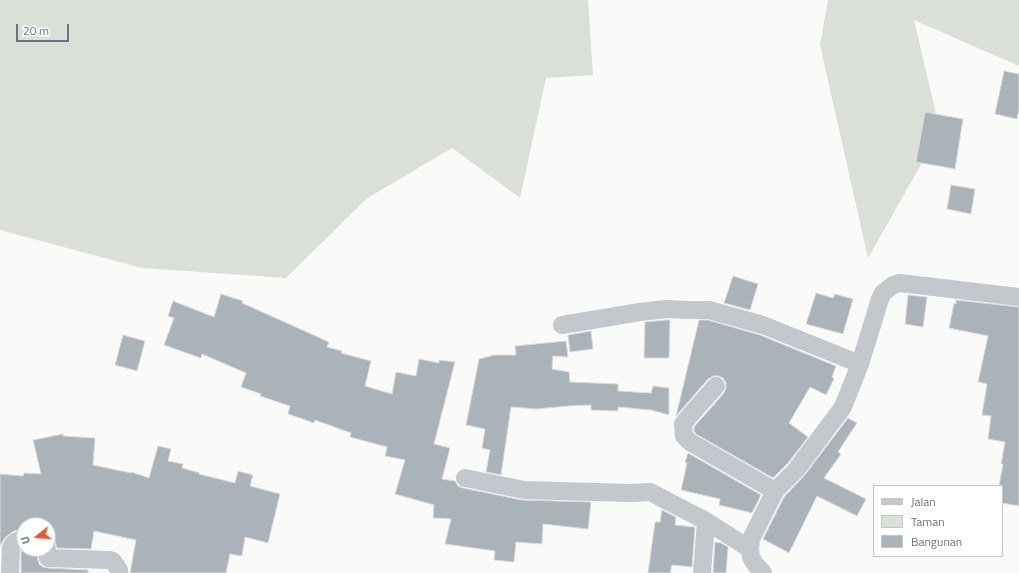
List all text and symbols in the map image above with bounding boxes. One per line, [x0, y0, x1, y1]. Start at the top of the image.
scale bar [18, 16, 71, 42]
text: 20 m [23, 21, 49, 40]
legend [873, 485, 1003, 557]
text: Jalan [911, 492, 936, 511]
text: Taman [911, 512, 945, 531]
north arrow [16, 517, 56, 557]
text: Bangunan [911, 532, 962, 551]
text: U [17, 534, 34, 546]

